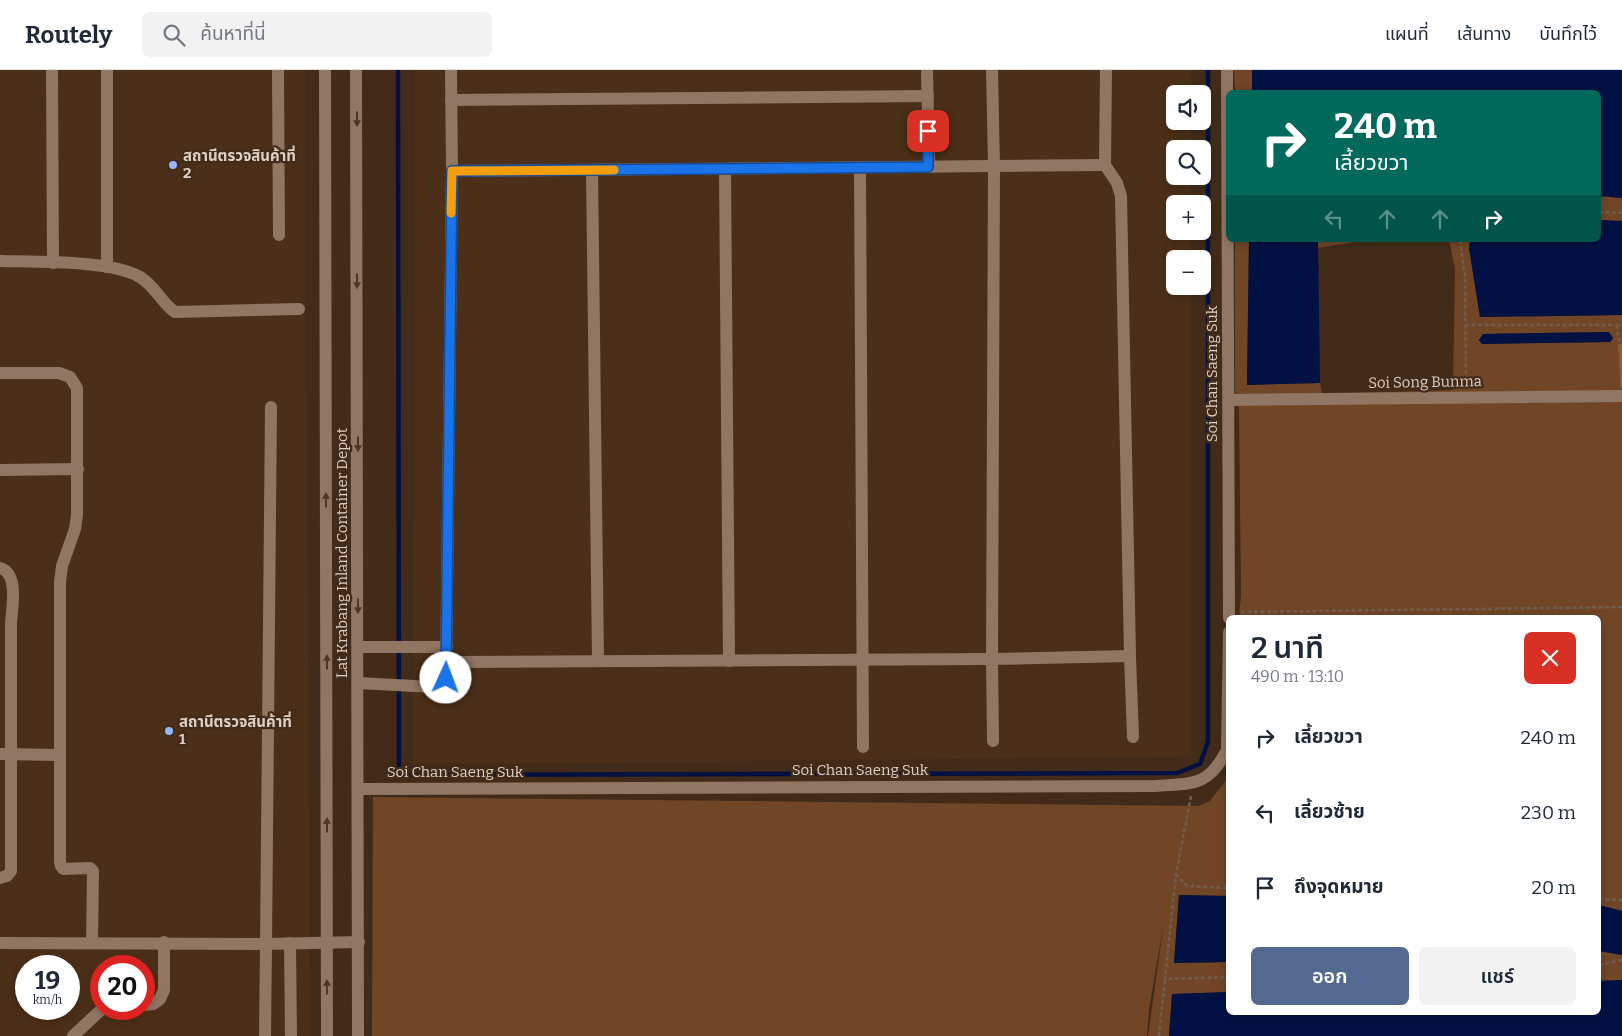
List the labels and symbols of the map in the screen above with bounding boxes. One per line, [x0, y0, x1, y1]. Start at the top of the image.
pin [907, 110, 949, 152]
one-way arrow [353, 111, 361, 127]
place label: สถานีตรวจสินค้าที่ 2 [183, 145, 296, 182]
marker: สถานีตรวจสินค้าที่ 2 [167, 159, 179, 171]
one-way arrow [353, 273, 361, 289]
street label: Soi Chan Saeng Suk [1203, 305, 1221, 442]
street label: Soi Song Bunma [1368, 372, 1482, 392]
street label: Lat Krabang Inland Container Depot [333, 427, 351, 678]
one-way arrow [354, 436, 362, 452]
one-way arrow [322, 492, 330, 508]
one-way arrow [354, 598, 362, 614]
position arrow [419, 651, 471, 703]
one-way arrow [323, 654, 331, 670]
place label: สถานีตรวจสินค้าที่ 1 [179, 711, 292, 748]
marker: สถานีตรวจสินค้าที่ 1 [163, 725, 175, 737]
street label: Soi Chan Saeng Suk [792, 761, 929, 779]
street label: Soi Chan Saeng Suk [387, 763, 524, 781]
one-way arrow [323, 817, 331, 833]
speed limit sign: 20 [90, 955, 155, 1020]
one-way arrow [323, 979, 331, 995]

